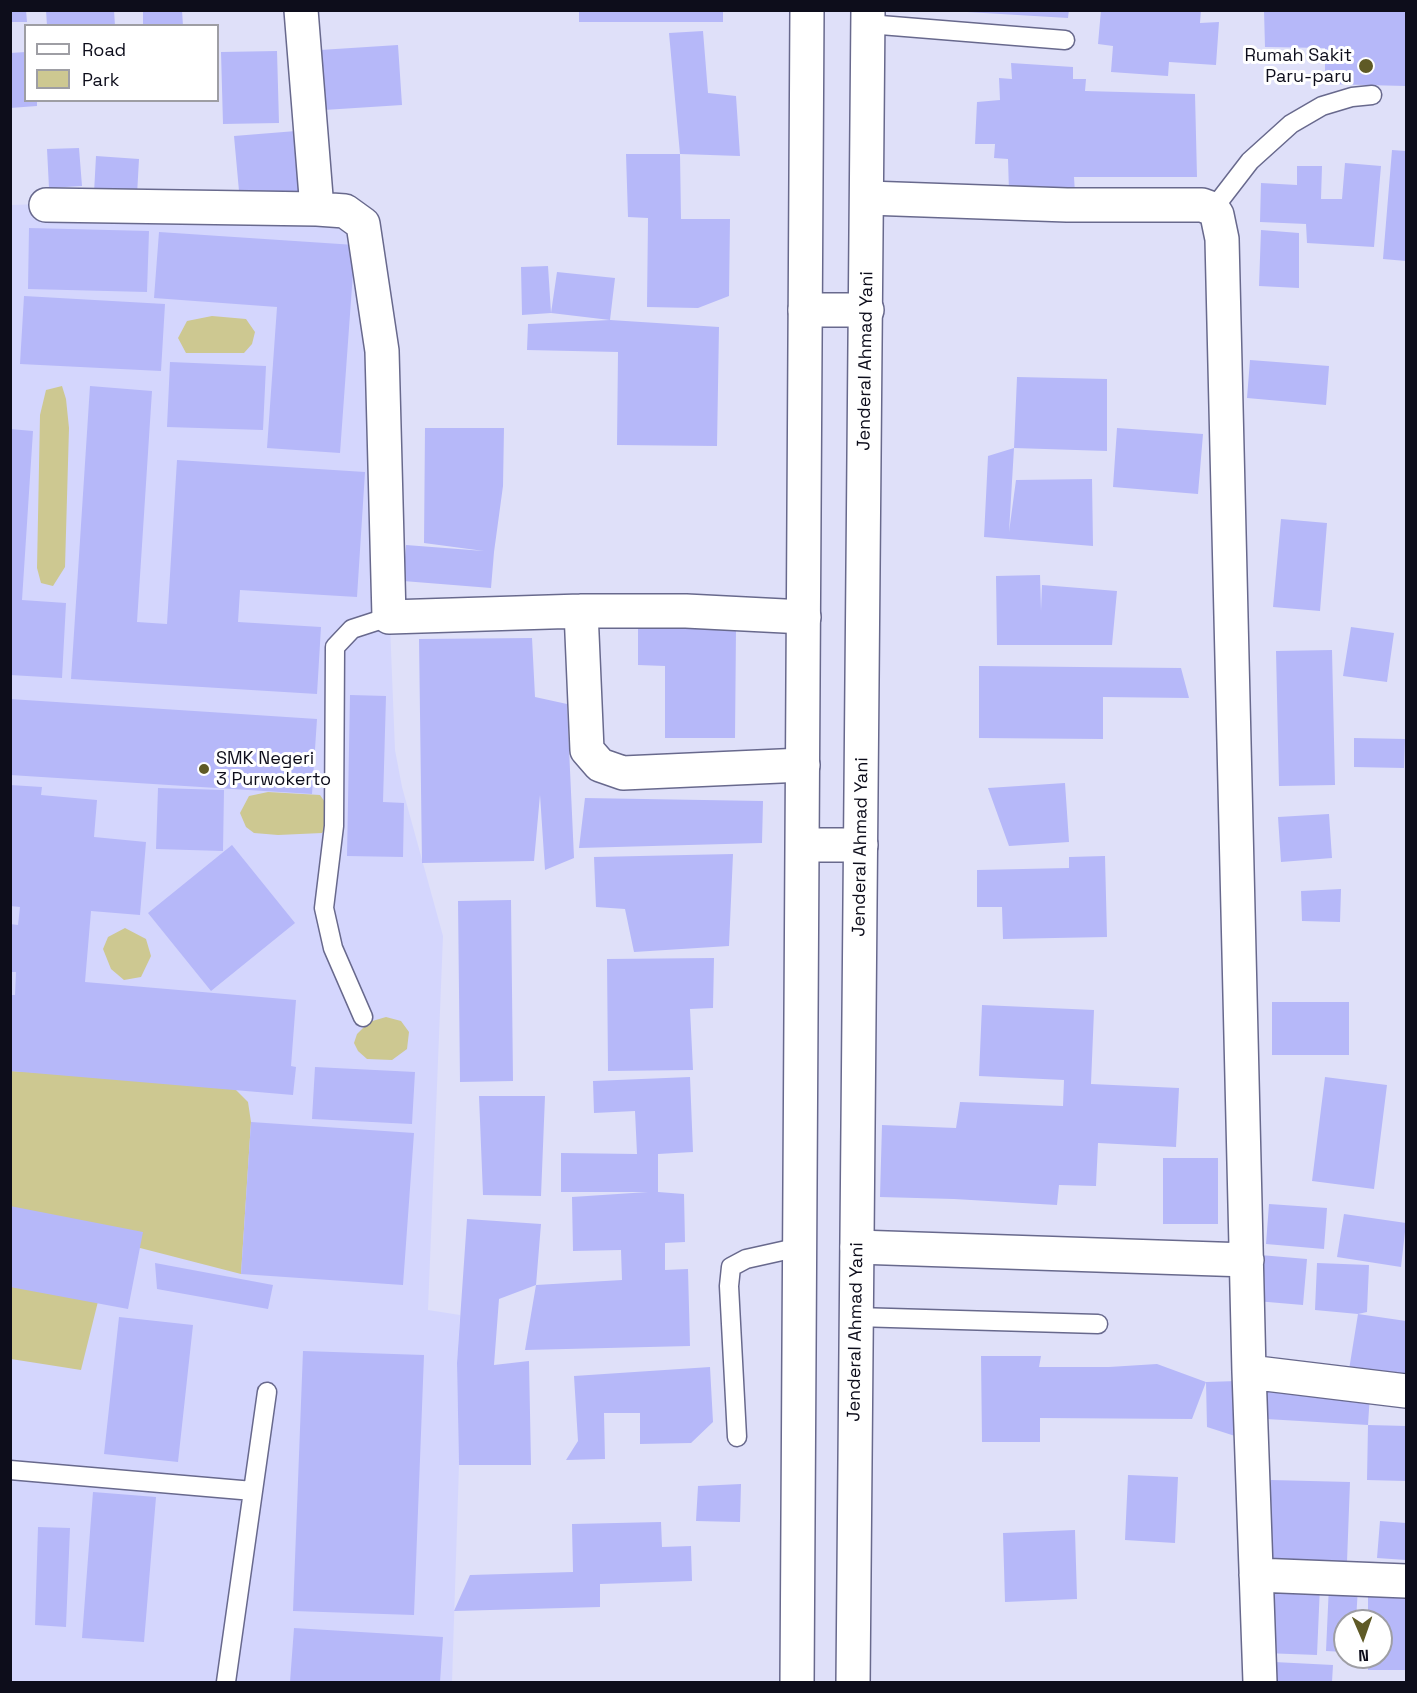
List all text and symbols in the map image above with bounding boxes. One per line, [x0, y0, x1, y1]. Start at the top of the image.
legend [24, 24, 219, 102]
text: Road [82, 38, 126, 61]
place label: Rumah Sakit Paru-paru [1244, 45, 1352, 88]
marker: Rumah Sakit Paru-paru [1357, 57, 1375, 75]
text: Park [82, 68, 119, 91]
street label: Jenderal Ahmad Yani [854, 271, 878, 451]
place label: SMK Negeri 3 Purwokerto [216, 748, 331, 790]
street label: Jenderal Ahmad Yani [849, 757, 873, 937]
marker: SMK Negeri 3 Purwokerto [197, 762, 211, 776]
street label: Jenderal Ahmad Yani [844, 1242, 868, 1422]
north arrow [1333, 1609, 1393, 1669]
text: N [1358, 1645, 1369, 1666]

